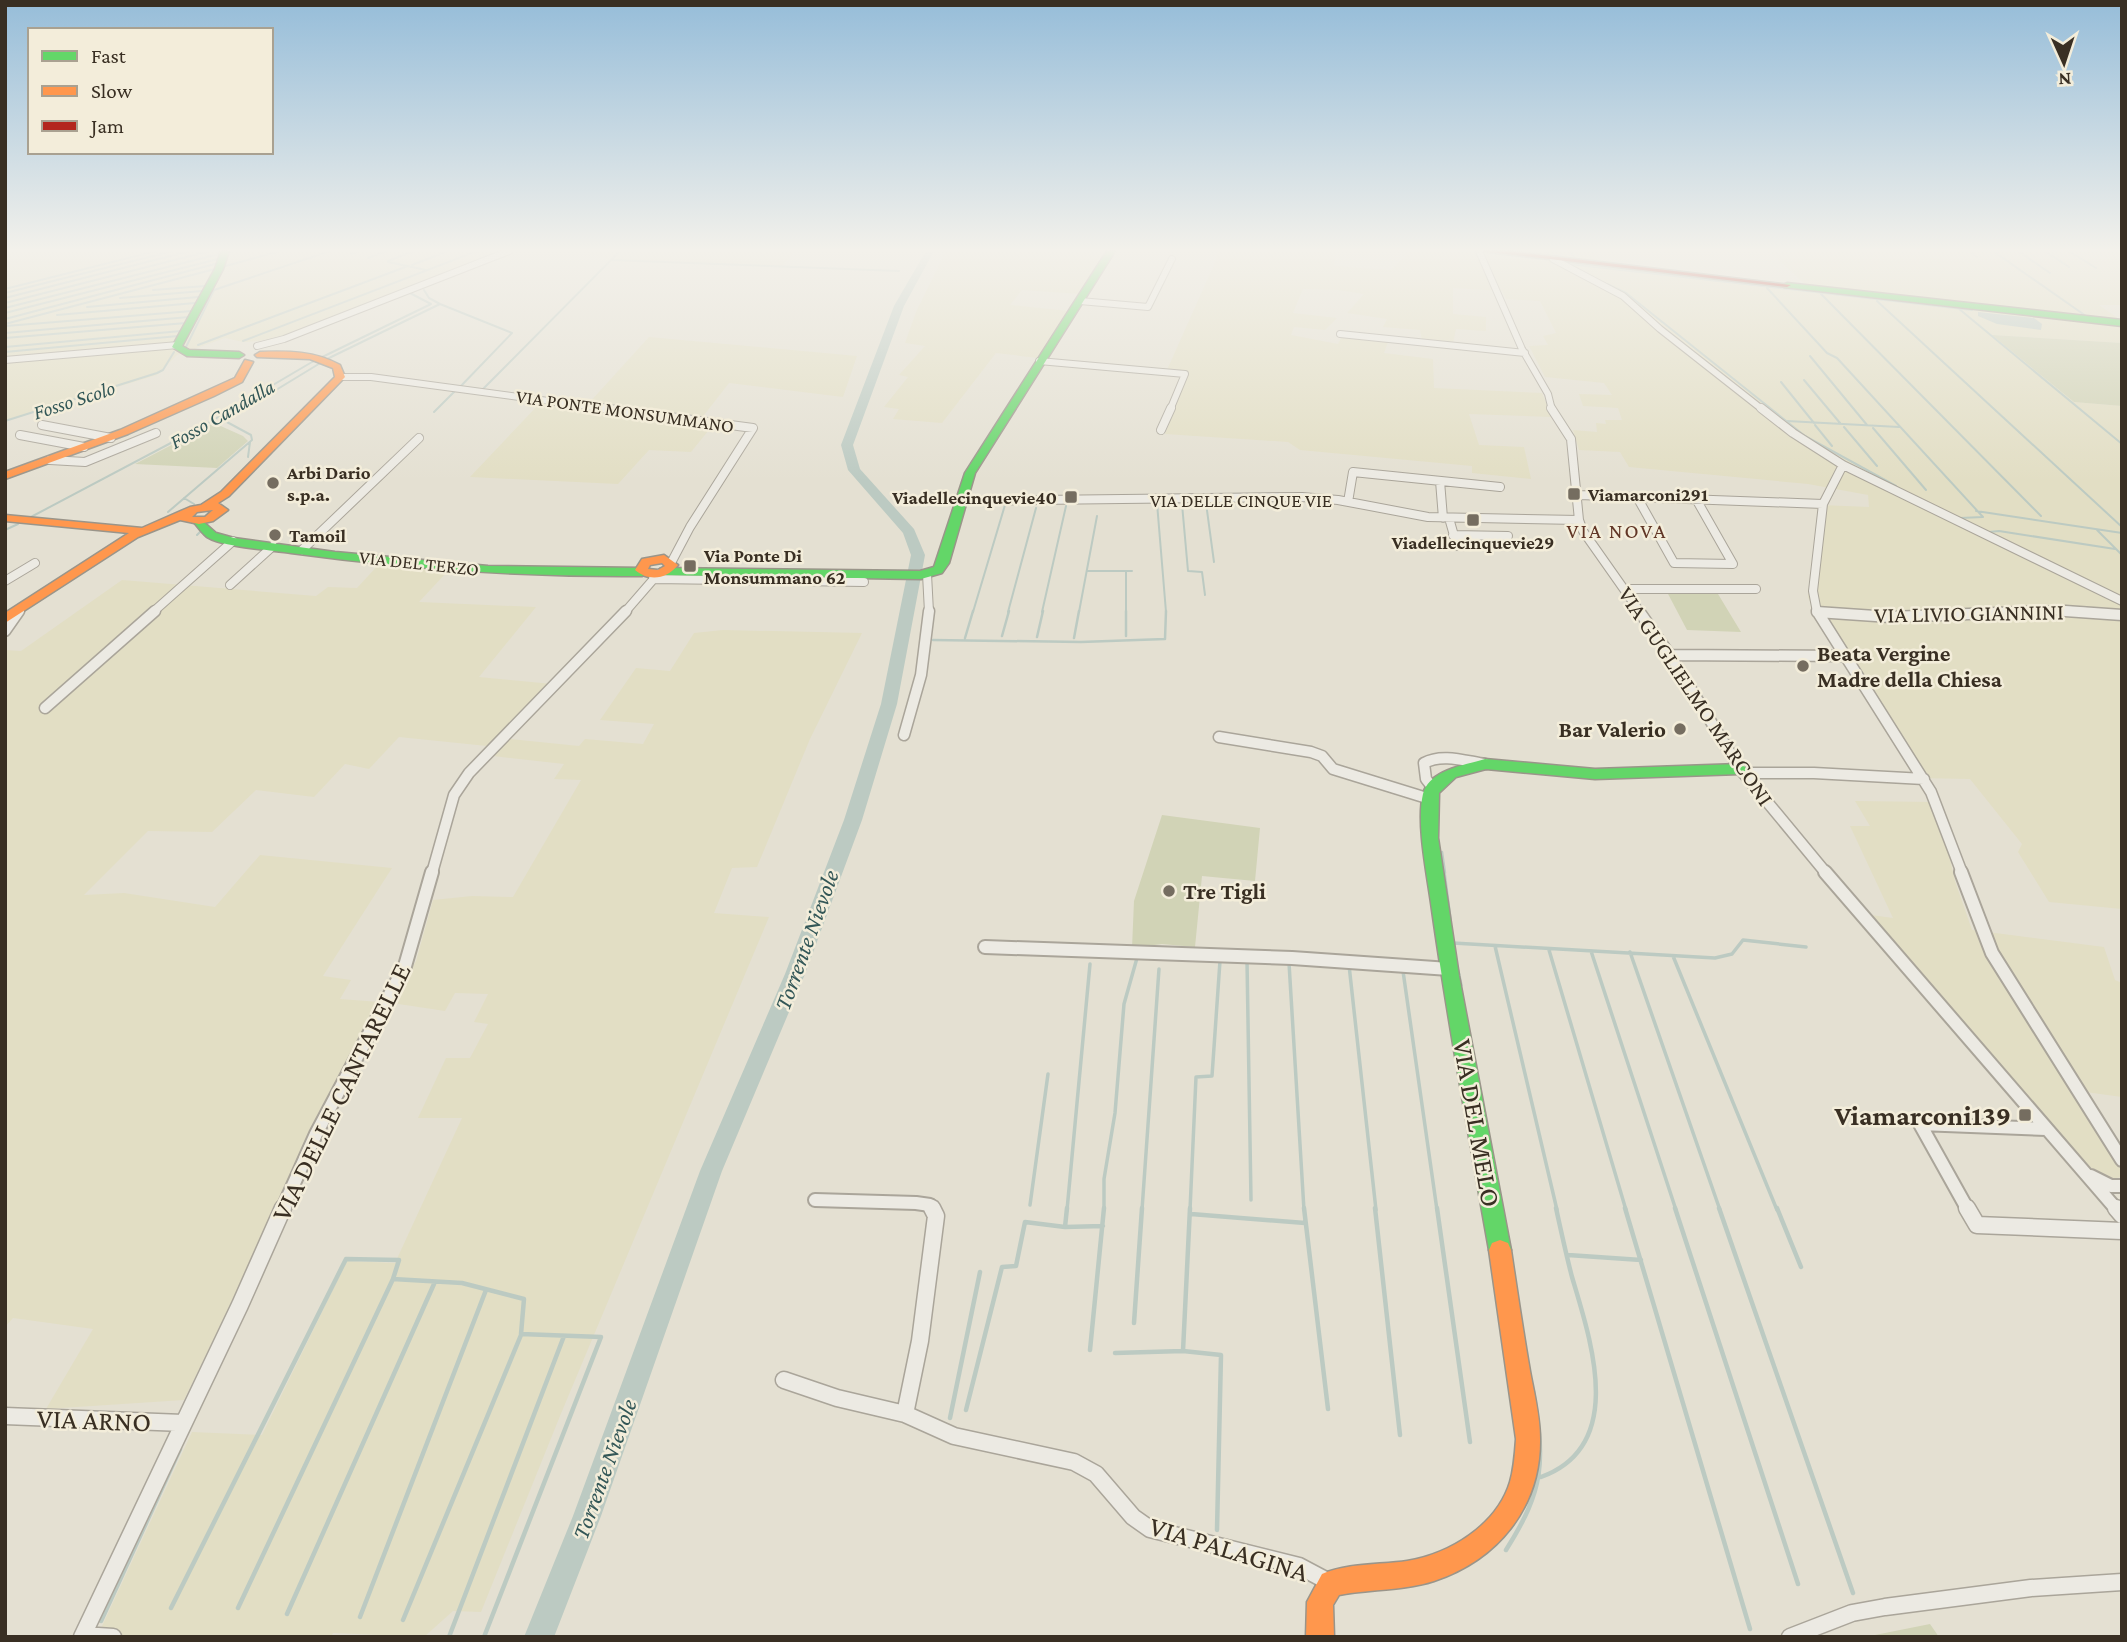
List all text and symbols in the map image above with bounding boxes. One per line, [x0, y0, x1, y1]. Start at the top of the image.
legend [28, 28, 273, 154]
north arrow [2029, 28, 2099, 98]
text: Fast [91, 44, 127, 68]
text: N [2058, 69, 2072, 90]
text: Slow [91, 79, 133, 103]
text: Jam [89, 114, 124, 138]
water label: Fosso Candalla [165, 374, 279, 454]
water label: Fosso Scolo [30, 375, 118, 425]
street label: VIA PONTE MONSUMMANO [515, 385, 735, 437]
place label: Arbi Dario s.p.a. [286, 462, 371, 505]
marker: Arbi Dario s.p.a. [265, 475, 281, 491]
place label: Viamarconi291 [1587, 484, 1708, 505]
marker: Viamarconi291 [1566, 486, 1582, 502]
place label: Viadellecinquevie40 [891, 487, 1057, 508]
marker: Viadellecinquevie40 [1063, 489, 1079, 505]
street label: VIA DELLE CINQUE VIE [1150, 490, 1332, 511]
marker: Viadellecinquevie29 [1465, 512, 1481, 528]
district label: VIA NOVA [1567, 519, 1667, 543]
place label: Tamoil [289, 525, 346, 546]
marker: Tamoil [267, 527, 283, 543]
place label: Viadellecinquevie29 [1391, 532, 1554, 553]
place label: Via Ponte Di Monsummano 62 [703, 545, 846, 588]
street label: VIA DEL TERZO [358, 546, 480, 580]
marker: Via Ponte Di Monsummano 62 [682, 558, 698, 574]
street label: VIA GUGLIELMO MARCONI [1613, 582, 1779, 810]
street label: VIA LIVIO GIANNINI [1874, 598, 2064, 628]
place label: Beata Vergine Madre della Chiesa [1817, 640, 2003, 692]
marker: Beata Vergine Madre della Chiesa [1795, 658, 1811, 674]
place label: Bar Valerio [1559, 716, 1666, 742]
marker: Bar Valerio [1672, 721, 1688, 737]
water label: Torrente Nievole [768, 866, 844, 1014]
place label: Tre Tigli [1183, 878, 1266, 904]
marker: Tre Tigli [1161, 883, 1177, 899]
street label: VIA DELLE CANTARELLE [265, 958, 417, 1226]
street label: VIA DEL MELO [1447, 1037, 1507, 1209]
place label: Viamarconi139 [1834, 1100, 2011, 1131]
marker: Viamarconi139 [2017, 1107, 2033, 1123]
water label: Torrente Nievole [566, 1395, 642, 1543]
street label: VIA ARNO [36, 1403, 152, 1437]
street label: VIA PALAGINA [1146, 1510, 1312, 1588]

